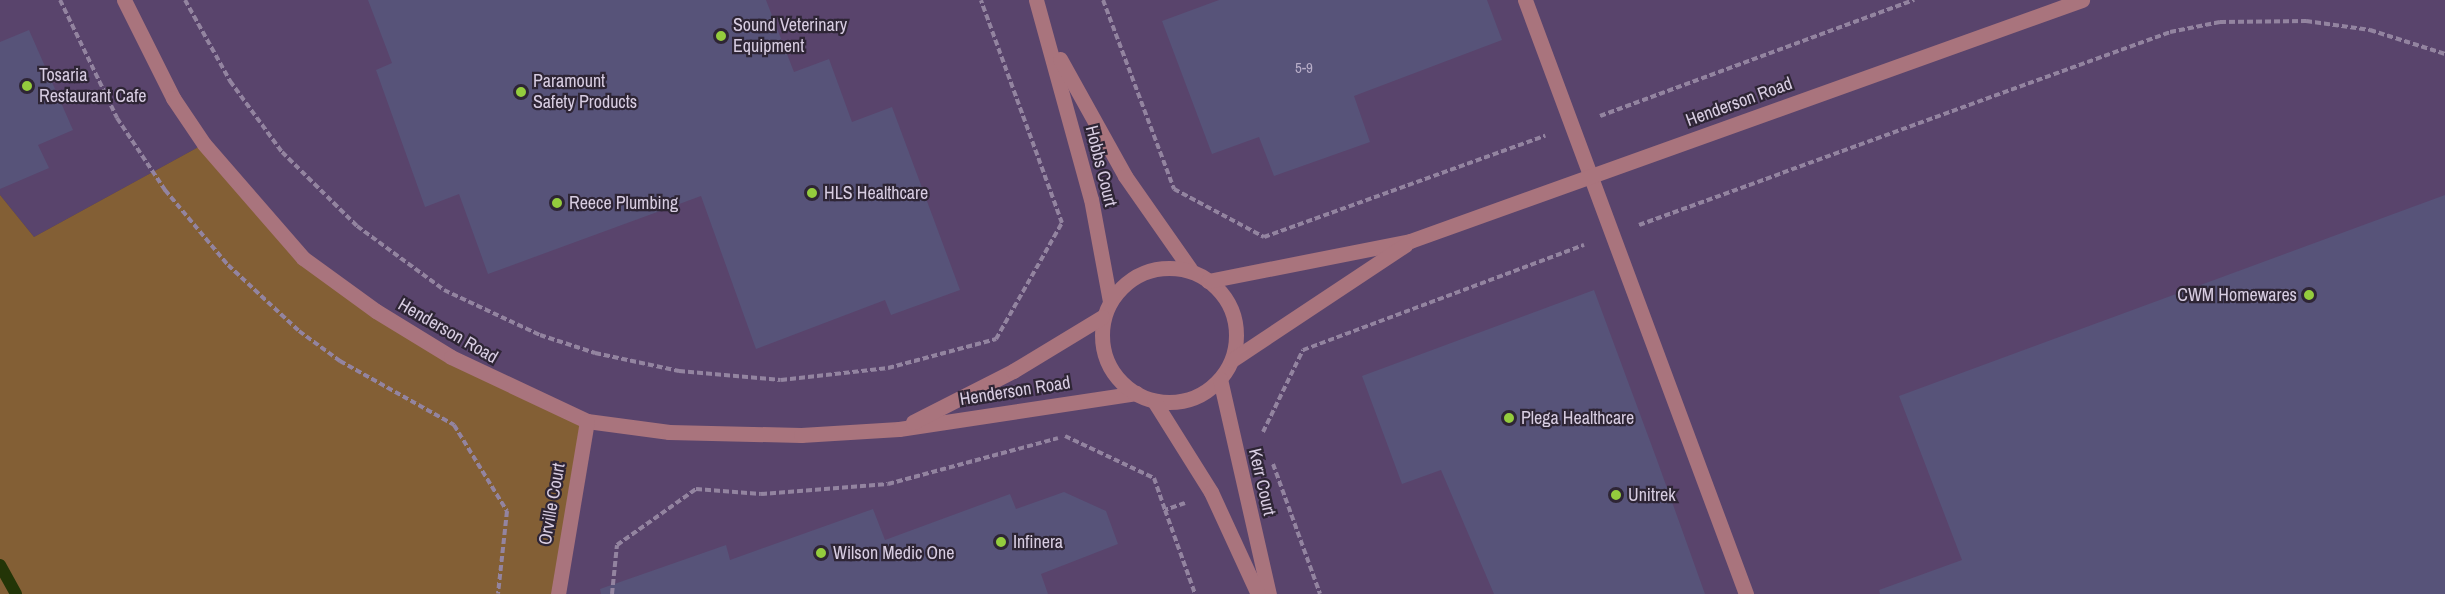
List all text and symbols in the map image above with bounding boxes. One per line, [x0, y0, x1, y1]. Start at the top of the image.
place label: Sound Veterinary Equipment [733, 15, 847, 57]
marker: Sound Veterinary Equipment [714, 29, 728, 43]
house number: 5-9 [1295, 59, 1313, 77]
place label: Tosaria Restaurant Cafe [39, 65, 146, 107]
place label: Paramount Safety Products [533, 71, 637, 113]
street label: Henderson Road [1683, 73, 1795, 131]
marker: Tosaria Restaurant Cafe [20, 79, 34, 93]
marker: Paramount Safety Products [514, 85, 528, 99]
street label: Hobbs Court [1080, 123, 1122, 209]
place label: HLS Healthcare [824, 182, 928, 204]
marker: HLS Healthcare [805, 186, 819, 200]
place label: Reece Plumbing [569, 192, 678, 214]
marker: Reece Plumbing [550, 196, 564, 210]
place label: CWM Homewares [2177, 284, 2297, 306]
marker: CWM Homewares [2302, 288, 2316, 302]
street label: Henderson Road [394, 294, 502, 368]
street label: Henderson Road [958, 372, 1072, 410]
place label: Plega Healthcare [1521, 407, 1634, 429]
marker: Plega Healthcare [1502, 411, 1516, 425]
street label: Kerr Court [1244, 446, 1280, 518]
street label: Orville Court [534, 461, 570, 547]
place label: Unitrek [1628, 484, 1676, 506]
marker: Unitrek [1609, 488, 1623, 502]
place label: Infinera [1013, 531, 1063, 553]
marker: Infinera [994, 535, 1008, 549]
place label: Wilson Medic One [833, 542, 954, 564]
marker: Wilson Medic One [814, 546, 828, 560]

